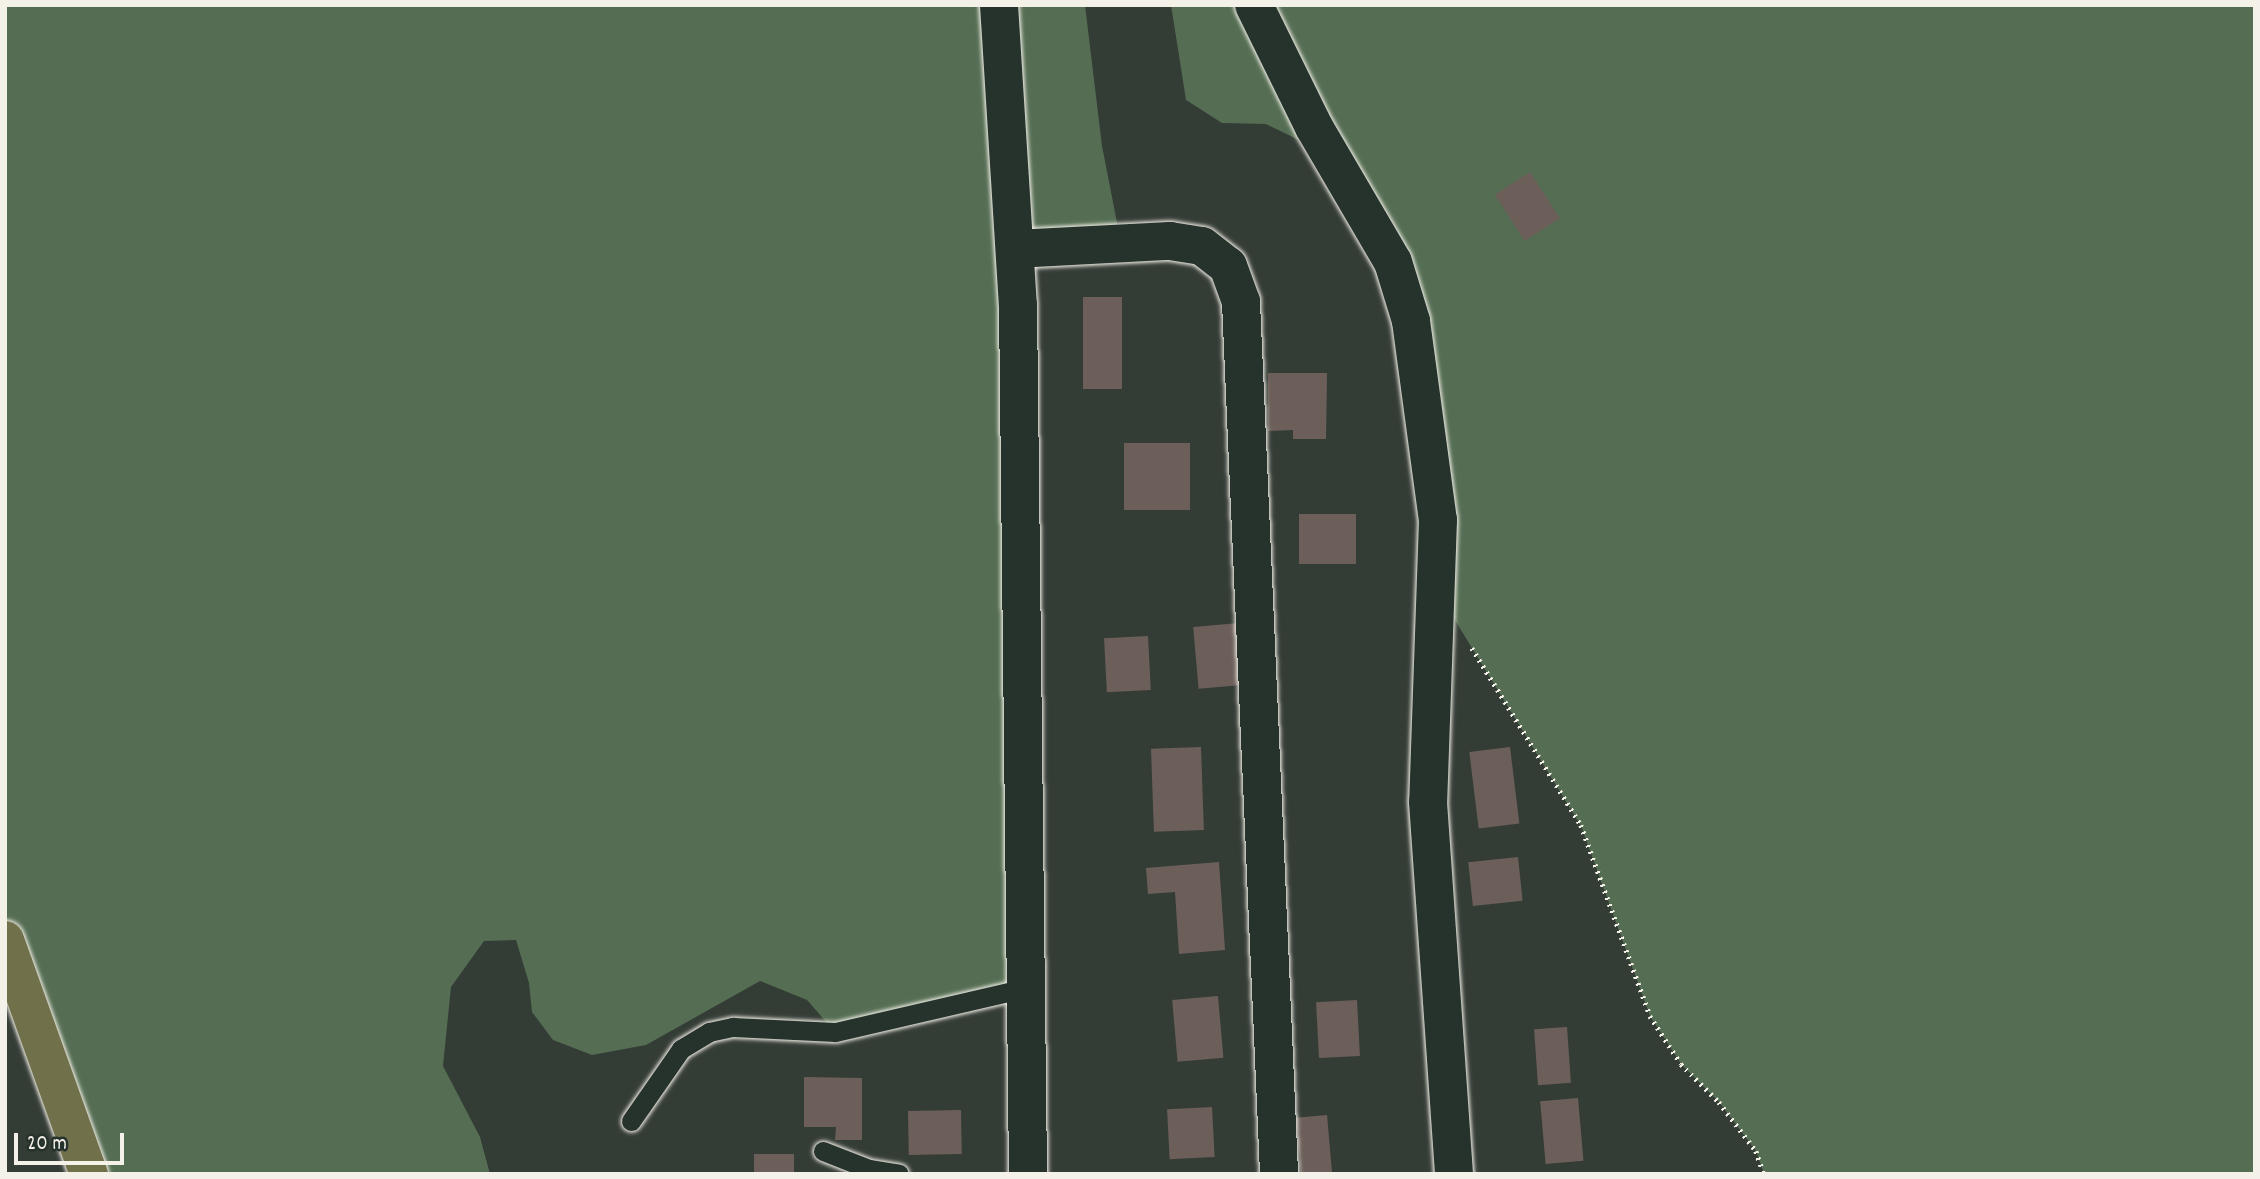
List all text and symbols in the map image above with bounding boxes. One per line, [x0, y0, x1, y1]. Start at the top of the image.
scale bar [18, 1120, 128, 1164]
text: 20 m [27, 1130, 67, 1160]

